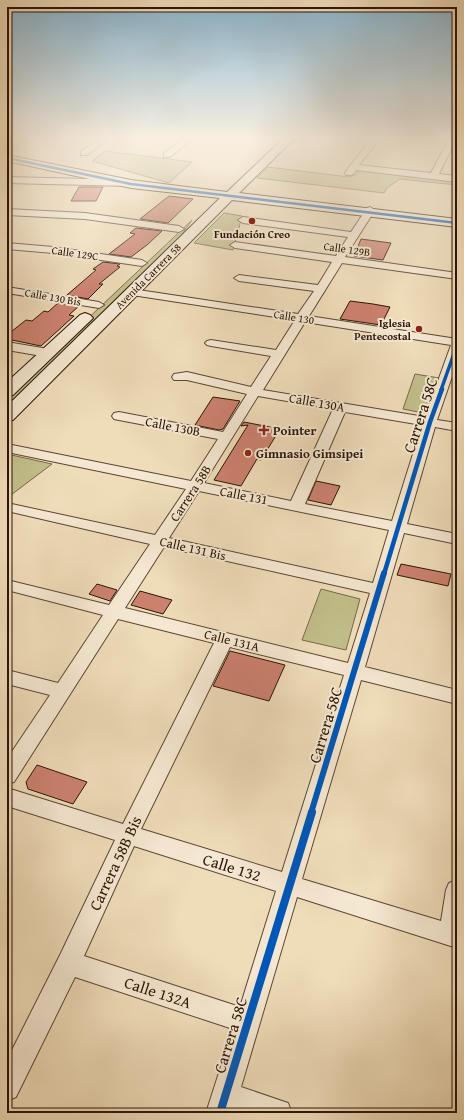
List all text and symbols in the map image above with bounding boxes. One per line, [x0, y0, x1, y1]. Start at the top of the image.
marker: Fundación Creo [247, 216, 257, 226]
place label: Fundación Creo [214, 226, 290, 242]
street label: Calle 129B [323, 238, 371, 260]
street label: Avenida Carrera 58 [112, 240, 184, 312]
street label: Calle 129C [51, 242, 99, 264]
street label: Calle 130 Bis [24, 284, 82, 310]
street label: Calle 130 [273, 306, 315, 328]
place label: Iglesia Pentecostal [354, 315, 412, 344]
marker: Iglesia Pentecostal [414, 324, 424, 334]
street label: Carrera 58C [396, 374, 444, 456]
street label: Calle 130A [288, 388, 346, 417]
street label: Calle 130B [144, 412, 202, 441]
place label: Pointer [273, 421, 316, 440]
marker: Pointer [258, 424, 270, 436]
place label: Gimnasio Gimsipei [256, 444, 363, 463]
marker: Gimnasio Gimsipei [243, 448, 253, 458]
street label: Carrera 58B [165, 461, 216, 525]
street label: Calle 131 [218, 482, 269, 509]
street label: Calle 131 Bis [158, 532, 228, 565]
street label: Calle 131A [202, 624, 262, 657]
street label: Carrera 58C [302, 684, 348, 766]
street label: Carrera 58B Bis [83, 812, 147, 914]
street label: Calle 132 [200, 847, 264, 887]
street label: Calle 132A [121, 970, 195, 1014]
street label: Carrera 58C [207, 994, 253, 1076]

